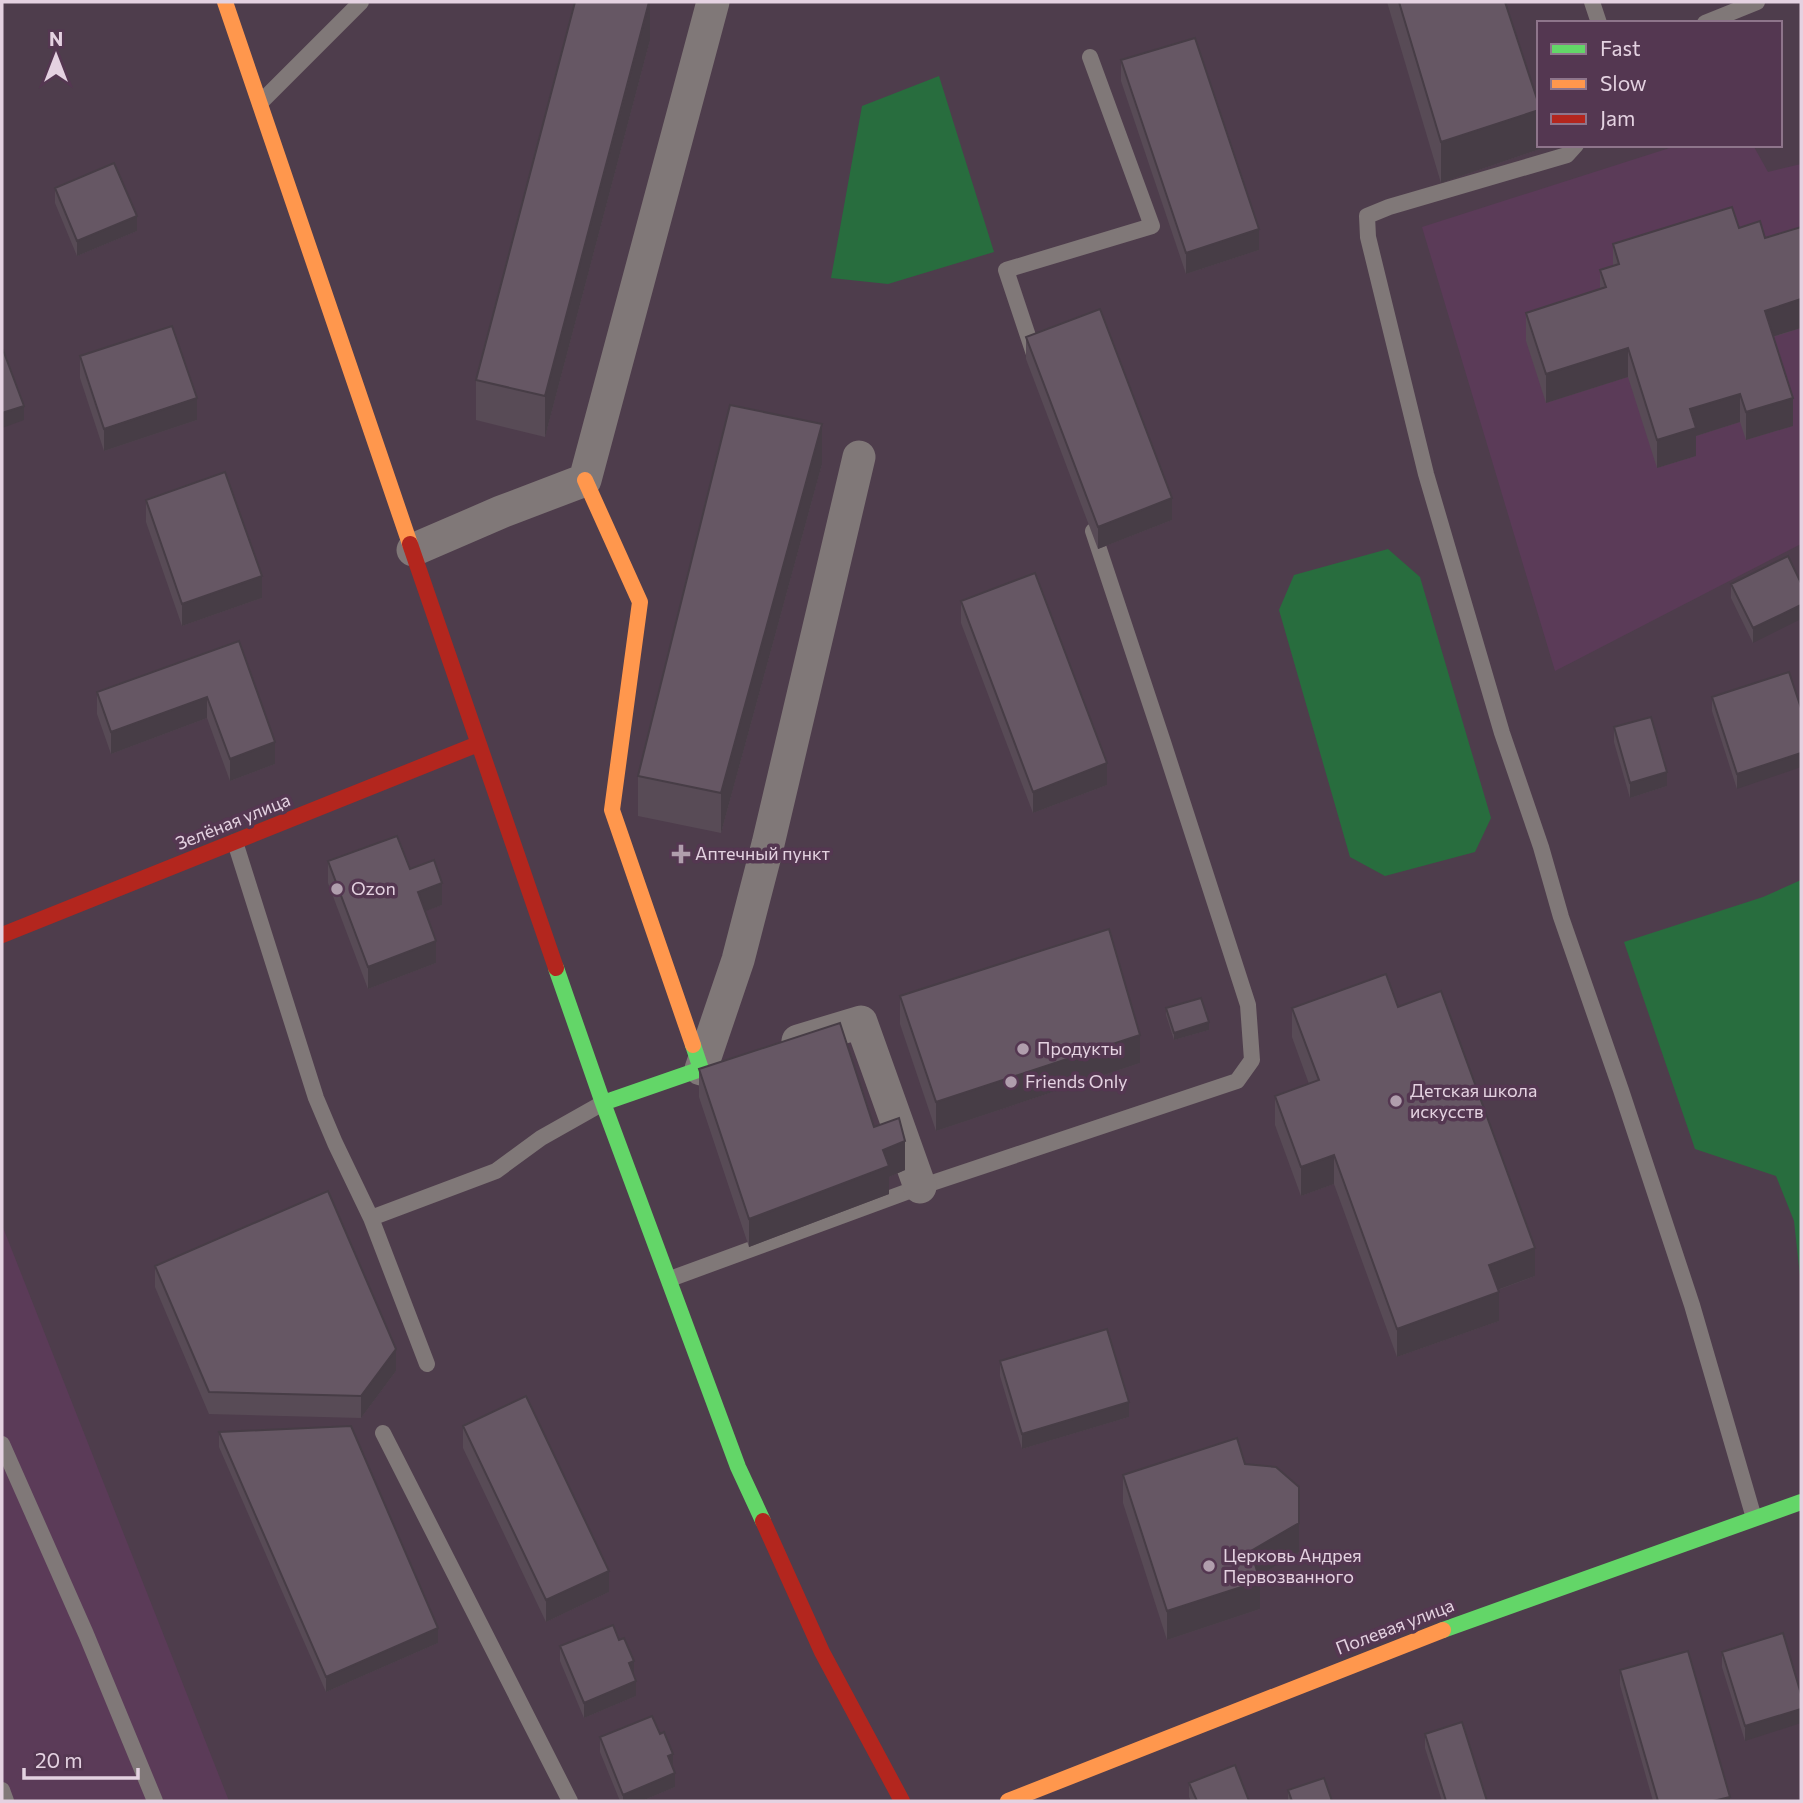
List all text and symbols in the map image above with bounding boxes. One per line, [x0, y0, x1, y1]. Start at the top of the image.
north arrow [21, 21, 91, 91]
legend [1537, 21, 1782, 147]
text: N [49, 27, 63, 50]
text: Fast [1600, 35, 1641, 60]
text: Slow [1600, 70, 1647, 95]
text: Jam [1600, 105, 1635, 130]
street label: Зелёная улица [172, 788, 293, 854]
place label: Аптечный пункт [695, 842, 831, 864]
marker: Аптечный пункт [673, 846, 689, 862]
place label: Ozon [351, 877, 396, 899]
marker: Ozon [329, 881, 345, 897]
place label: Продукты [1037, 1037, 1122, 1059]
marker: Продукты [1015, 1041, 1031, 1057]
place label: Friends Only [1025, 1070, 1128, 1092]
marker: Friends Only [1003, 1074, 1019, 1090]
place label: Детская школа искусств [1410, 1079, 1537, 1122]
marker: Детская школа искусств [1388, 1093, 1404, 1109]
place label: Церковь Андрея Первозванного [1223, 1544, 1362, 1587]
marker: Церковь Андрея Первозванного [1201, 1558, 1217, 1574]
street label: Полевая улица [1332, 1593, 1457, 1659]
scale bar [24, 1736, 138, 1780]
text: 20 m [35, 1747, 83, 1772]

